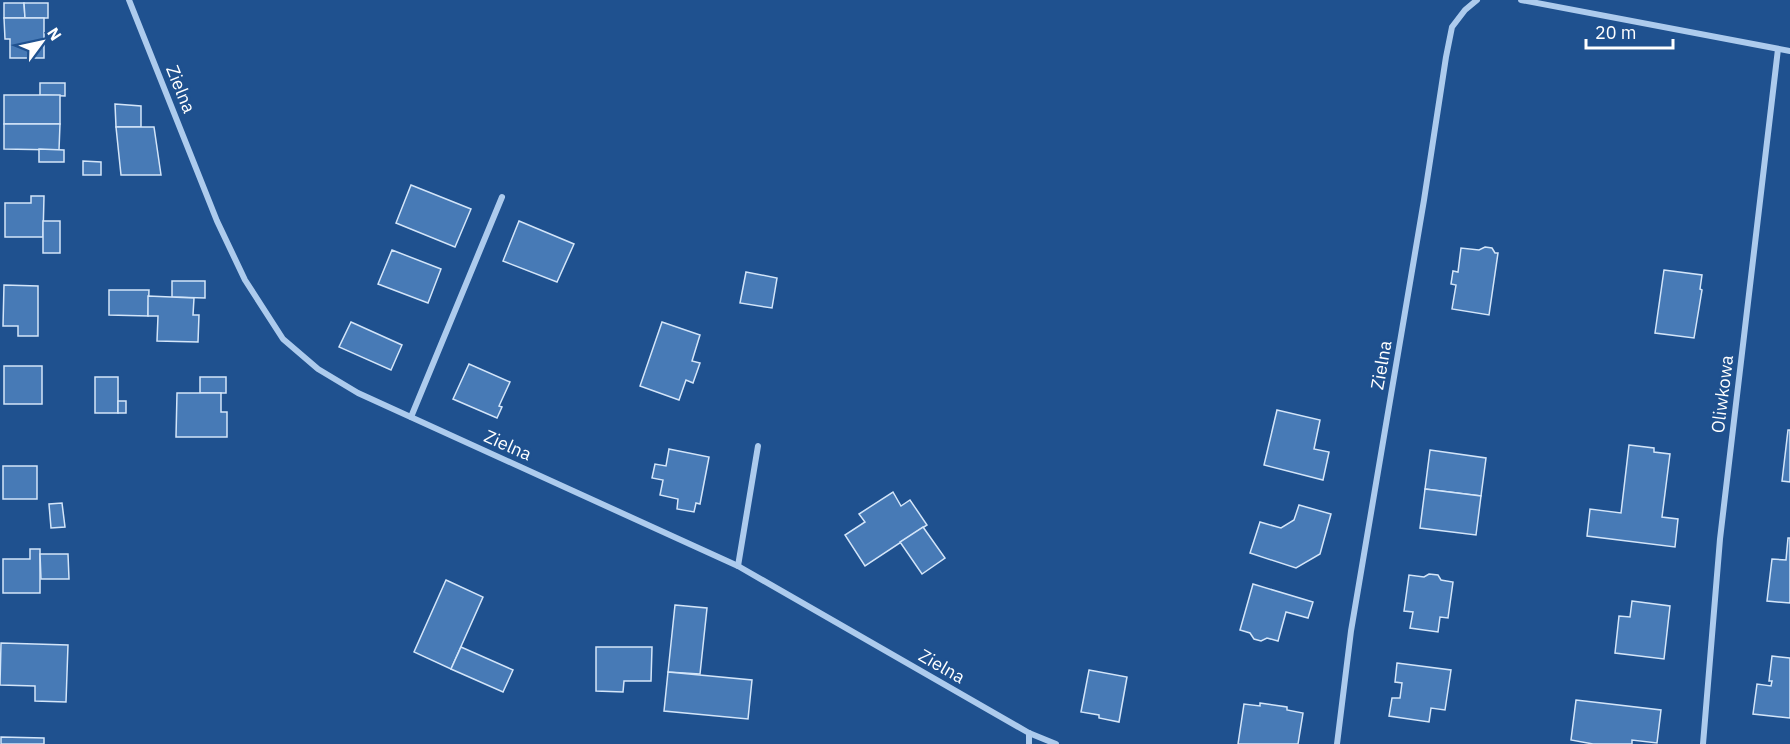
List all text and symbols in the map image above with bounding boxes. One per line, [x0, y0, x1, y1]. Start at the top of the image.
north arrow [12, 12, 72, 72]
scale bar [1586, 12, 1673, 50]
text: 20 m [1595, 21, 1637, 44]
text: N [43, 24, 66, 44]
street label: Zielna [161, 62, 201, 117]
street label: Zielna [1365, 338, 1397, 391]
street label: Oliwkowa [1706, 353, 1738, 434]
street label: Zielna [481, 424, 536, 466]
street label: Zielna [915, 644, 970, 689]

